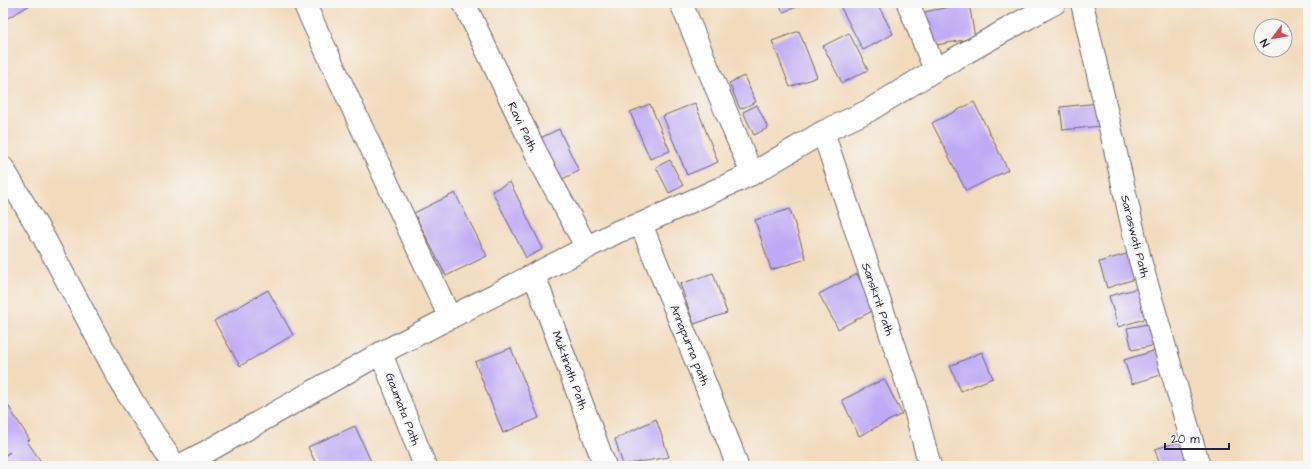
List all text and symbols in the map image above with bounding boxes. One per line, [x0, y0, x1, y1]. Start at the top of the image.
north arrow [1253, 18, 1293, 58]
text: N [1257, 36, 1273, 50]
street label: Ravi Path. [503, 99, 542, 155]
street label: Saraswati Path [1116, 193, 1153, 279]
street label: Sanskrit Path [857, 261, 898, 338]
street label: Annapurna path [666, 302, 713, 388]
street label: Muktinath Path [547, 329, 592, 412]
street label: Gaumata Path [381, 371, 424, 448]
scale bar [1165, 425, 1229, 451]
text: 20 m [1171, 431, 1200, 448]

